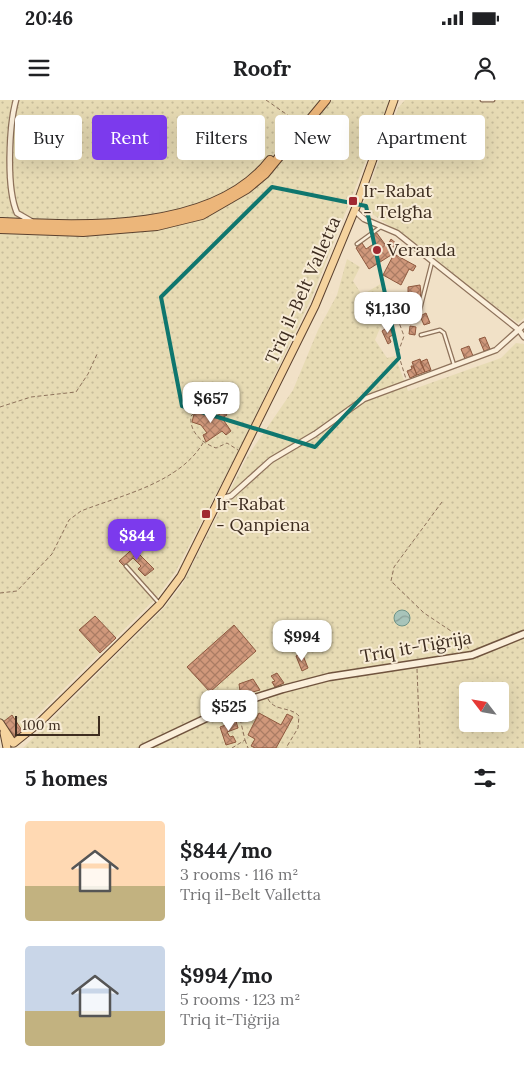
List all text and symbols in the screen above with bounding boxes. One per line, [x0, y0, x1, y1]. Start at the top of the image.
text: 20:46 [25, 6, 73, 30]
icon: menu [25, 54, 53, 82]
text: Roofr [233, 54, 291, 82]
icon: person [471, 54, 499, 82]
chip: Buy [15, 115, 82, 160]
chip: Rent [92, 115, 167, 160]
chip: Filters [177, 115, 265, 160]
chip: New [275, 115, 349, 160]
chip: Apartment [359, 115, 485, 160]
place label: Ir-Rabat - Telgħa [363, 179, 432, 223]
marker: Ir-Rabat - Telgħa [347, 195, 359, 207]
street label: Triq il-Belt Valletta [260, 213, 345, 367]
place label: Veranda [386, 238, 456, 261]
marker: Veranda [371, 244, 383, 256]
pin: $1,130 [347, 292, 429, 334]
text: $1,130 [365, 298, 411, 318]
pin: $657 [181, 382, 241, 424]
text: $657 [194, 388, 228, 408]
place label: Ir-Rabat - Qanpiena [216, 492, 310, 536]
marker: Ir-Rabat - Qanpiena [200, 508, 212, 520]
pin: $844 [107, 518, 167, 561]
text: $844 [119, 525, 155, 545]
pin: $994 [272, 620, 332, 662]
street label: Triq it-Tiġrija [358, 625, 473, 668]
text: $994 [284, 626, 320, 646]
north arrow [459, 682, 509, 732]
map controls [459, 682, 509, 732]
pin: $525 [199, 690, 259, 732]
text: $525 [211, 696, 247, 716]
scale bar [15, 713, 100, 736]
text: 100 m [22, 716, 61, 734]
icon: filters [471, 764, 499, 792]
text: 5 homes [25, 765, 108, 792]
text: $844/mo [180, 837, 272, 864]
icon: home [65, 841, 125, 901]
text: 3 rooms · 116 m² [180, 864, 298, 884]
text: Triq il-Belt Valletta [180, 884, 321, 904]
text: $994/mo [180, 962, 273, 989]
icon: home [65, 966, 125, 1026]
text: 5 rooms · 123 m² [180, 989, 300, 1009]
text: Triq it-Tiġrija [180, 1009, 280, 1029]

